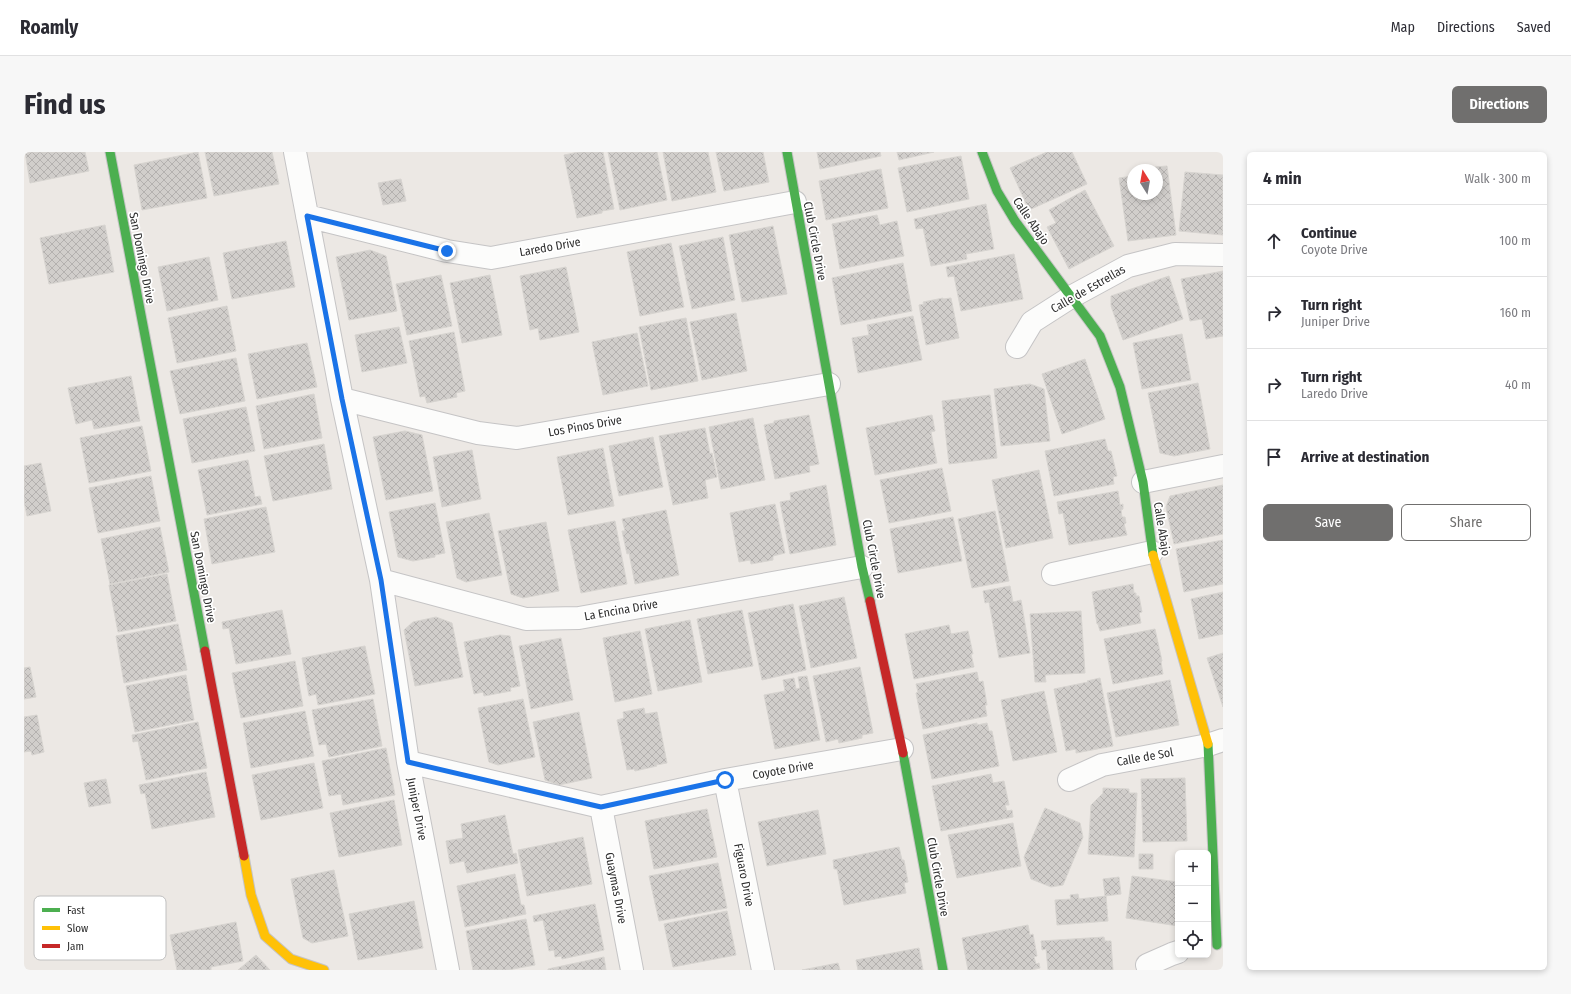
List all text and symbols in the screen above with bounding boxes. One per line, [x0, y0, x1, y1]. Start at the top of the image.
text: Roamly [20, 16, 78, 39]
text: Map [1391, 19, 1415, 36]
text: Directions [1437, 19, 1495, 36]
text: Saved [1517, 19, 1551, 36]
button: Directions [1452, 86, 1547, 123]
text: Find us [24, 88, 106, 121]
north arrow [1127, 164, 1163, 200]
text: 4 min [1263, 168, 1302, 189]
text: Walk · 300 m [1465, 171, 1531, 186]
street label: Calle Abajo [1010, 195, 1052, 247]
street label: Club Circle Drive [800, 200, 830, 282]
street label: San Domingo Drive [126, 211, 158, 305]
text: Continue [1301, 224, 1357, 242]
icon: ahead [1263, 230, 1285, 252]
text: 100 m [1499, 233, 1531, 248]
street label: Laredo Drive [518, 235, 582, 259]
route end [438, 242, 456, 260]
text: Coyote Drive [1301, 242, 1368, 257]
street label: Calle de Estrellas [1048, 262, 1128, 316]
text: Turn right [1301, 296, 1362, 314]
icon: right [1263, 302, 1285, 324]
text: 160 m [1500, 305, 1531, 320]
text: Juniper Drive [1301, 314, 1370, 329]
text: Turn right [1301, 368, 1362, 386]
icon: right [1263, 374, 1285, 396]
text: 40 m [1505, 377, 1531, 392]
text: Laredo Drive [1301, 386, 1368, 401]
street label: Los Pinos Drive [547, 413, 623, 439]
icon: arrive [1263, 446, 1285, 468]
text: Arrive at destination [1301, 448, 1429, 466]
street label: Calle Abajo [1151, 501, 1173, 557]
button: Save [1263, 504, 1393, 541]
button: Share [1401, 504, 1531, 541]
street label: Club Circle Drive [859, 518, 889, 600]
street label: San Domingo Drive [187, 530, 219, 624]
street label: La Encina Drive [583, 597, 659, 623]
street label: Calle de Sol [1116, 745, 1174, 769]
street label: Coyote Drive [751, 758, 815, 782]
route start [716, 771, 734, 789]
street label: Juniper Drive [404, 776, 430, 842]
street label: Club Circle Drive [924, 836, 952, 918]
street label: Figuaro Drive [731, 842, 757, 908]
map controls [1175, 850, 1211, 958]
button: + [1175, 850, 1211, 886]
street label: Guaymas Drive [602, 851, 630, 925]
button: − [1175, 886, 1211, 922]
legend [34, 896, 166, 960]
text: Fast [67, 904, 85, 917]
text: Slow [67, 922, 88, 935]
button: locate [1175, 922, 1211, 958]
text: Jam [67, 940, 84, 953]

